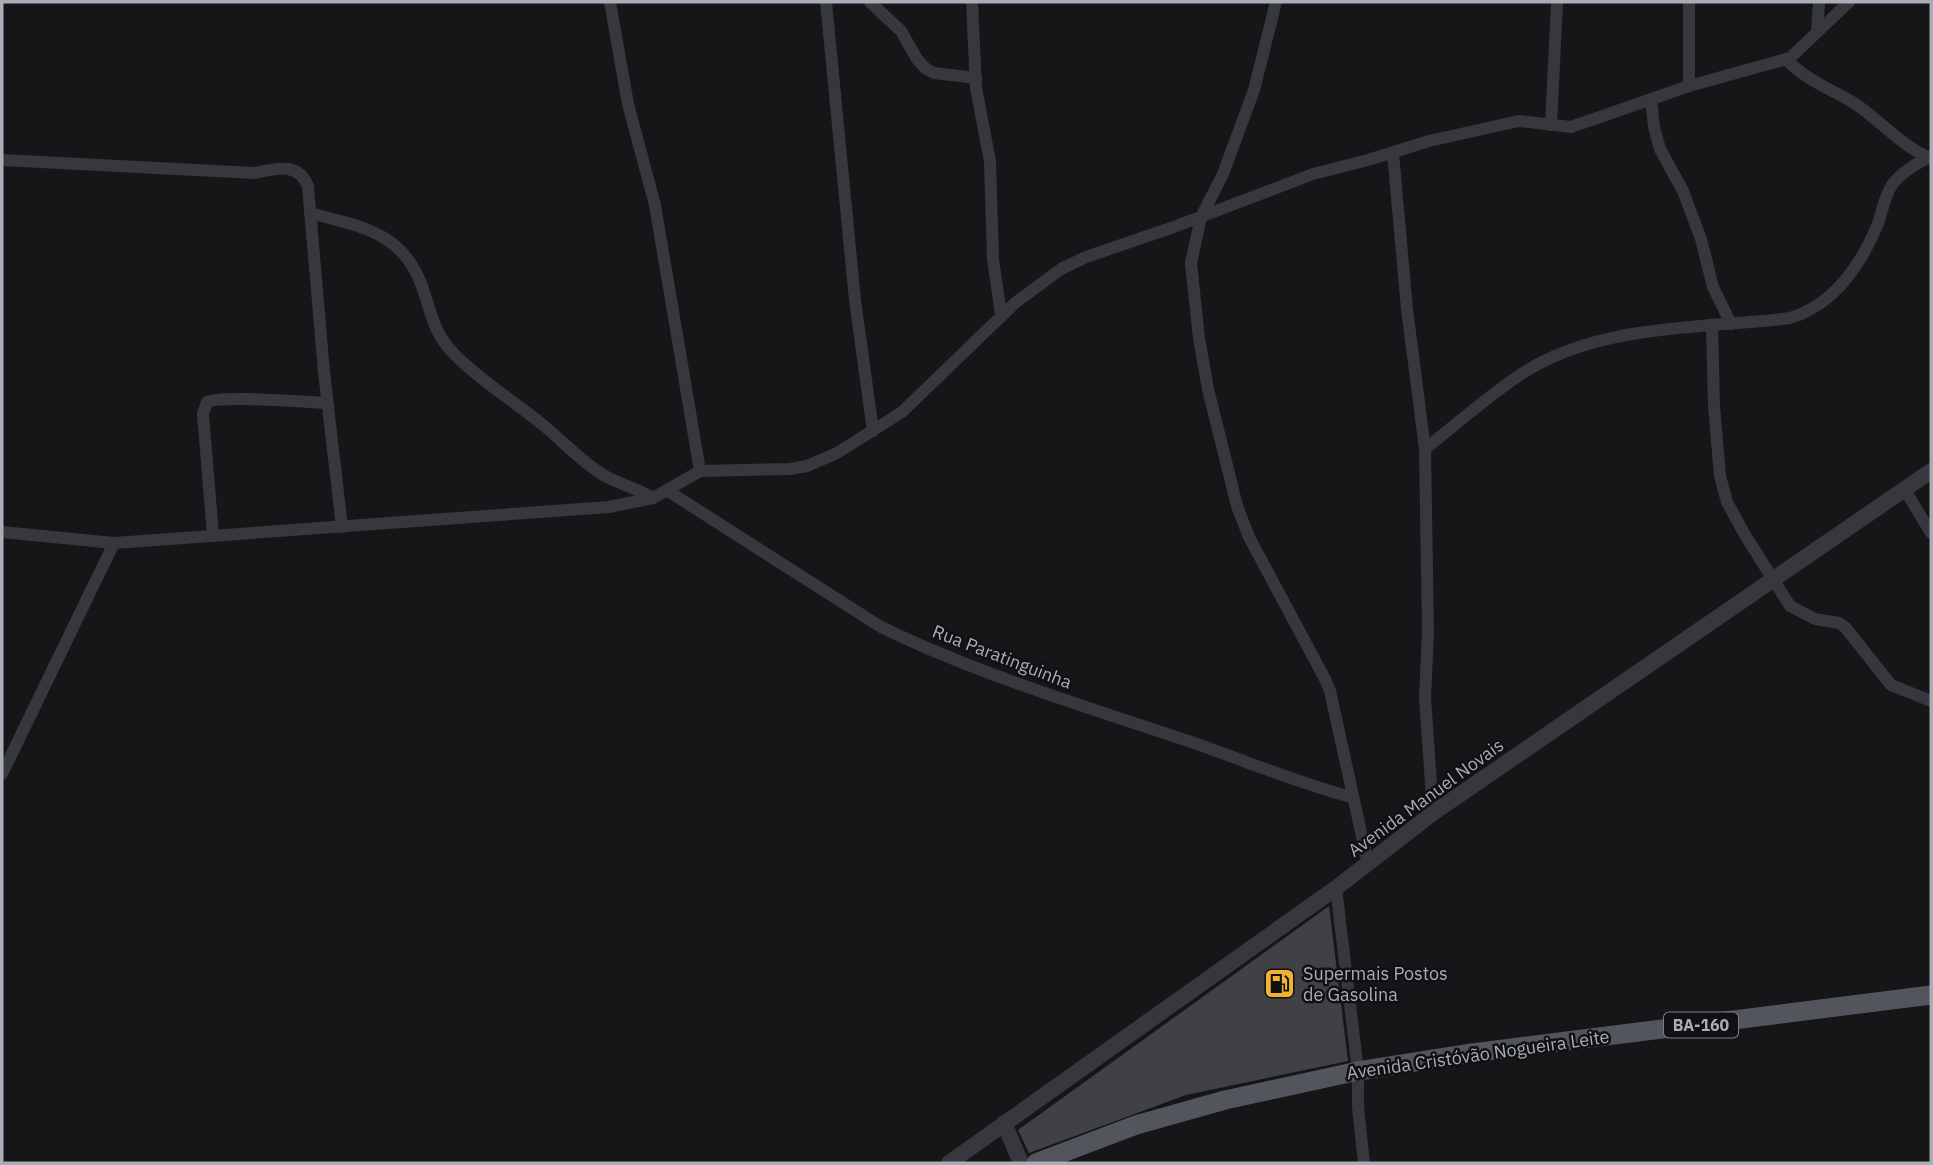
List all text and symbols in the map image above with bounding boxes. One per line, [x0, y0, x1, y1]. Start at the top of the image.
street label: Rua Paratinguinha [929, 619, 1075, 694]
street label: Avenida Manuel Novais [1343, 733, 1508, 862]
place label: Supermais Postos de Gasolina [1303, 962, 1448, 1006]
fuel station icon: Supermais Postos de Gasolina [1263, 967, 1297, 1001]
road number: BA-160 [1664, 1012, 1738, 1037]
street label: Avenida Cristóvão Nogueira Leite [1345, 1025, 1611, 1084]

